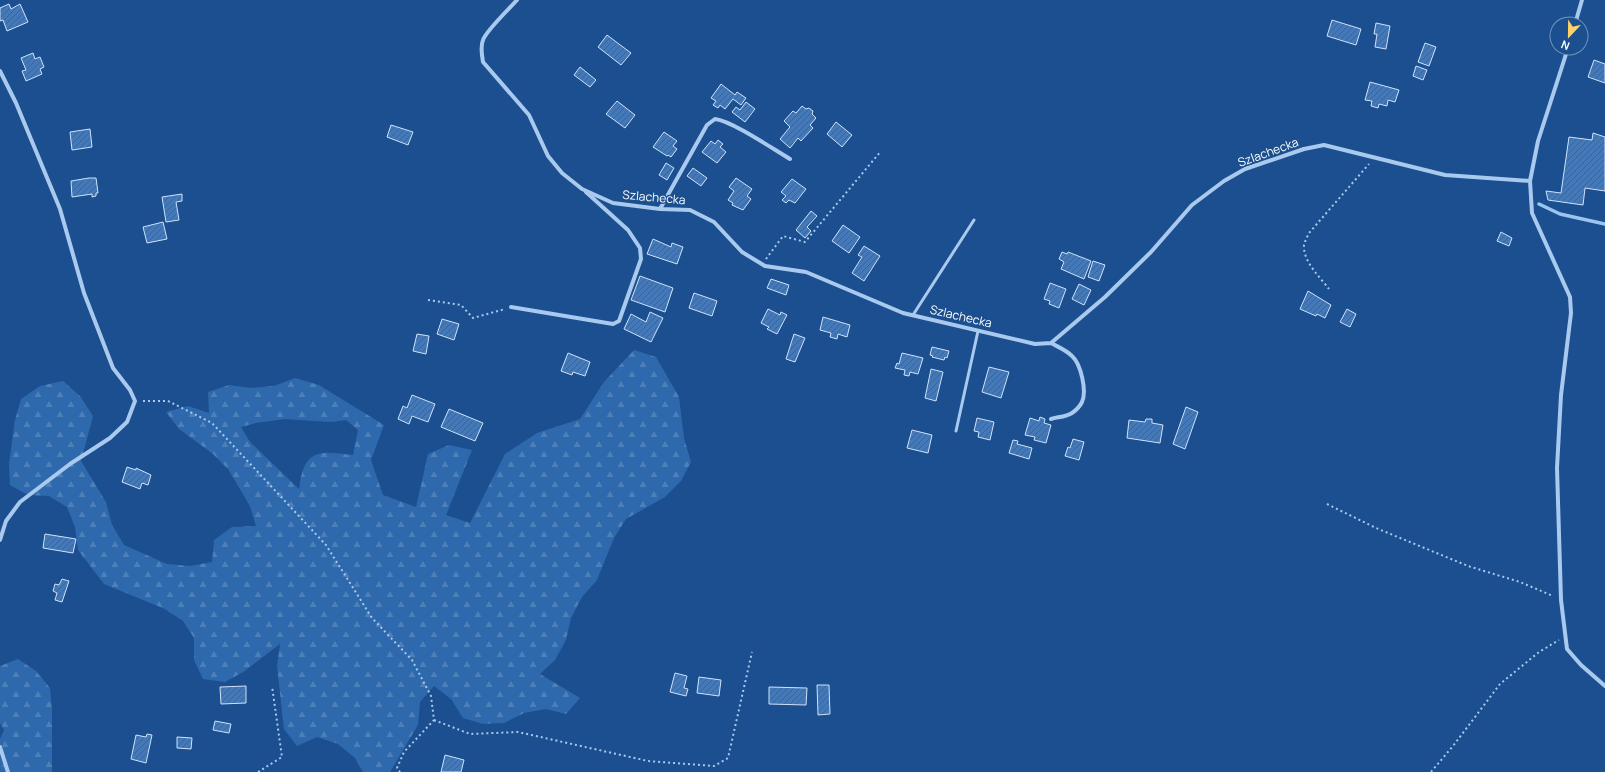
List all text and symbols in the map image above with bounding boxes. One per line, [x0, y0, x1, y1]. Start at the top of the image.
north arrow [1549, 16, 1589, 56]
text: N [1559, 37, 1572, 54]
street label: Szlachecka [1235, 133, 1301, 171]
street label: Szlachecka [622, 186, 686, 208]
street label: Szlachecka [928, 301, 994, 331]

